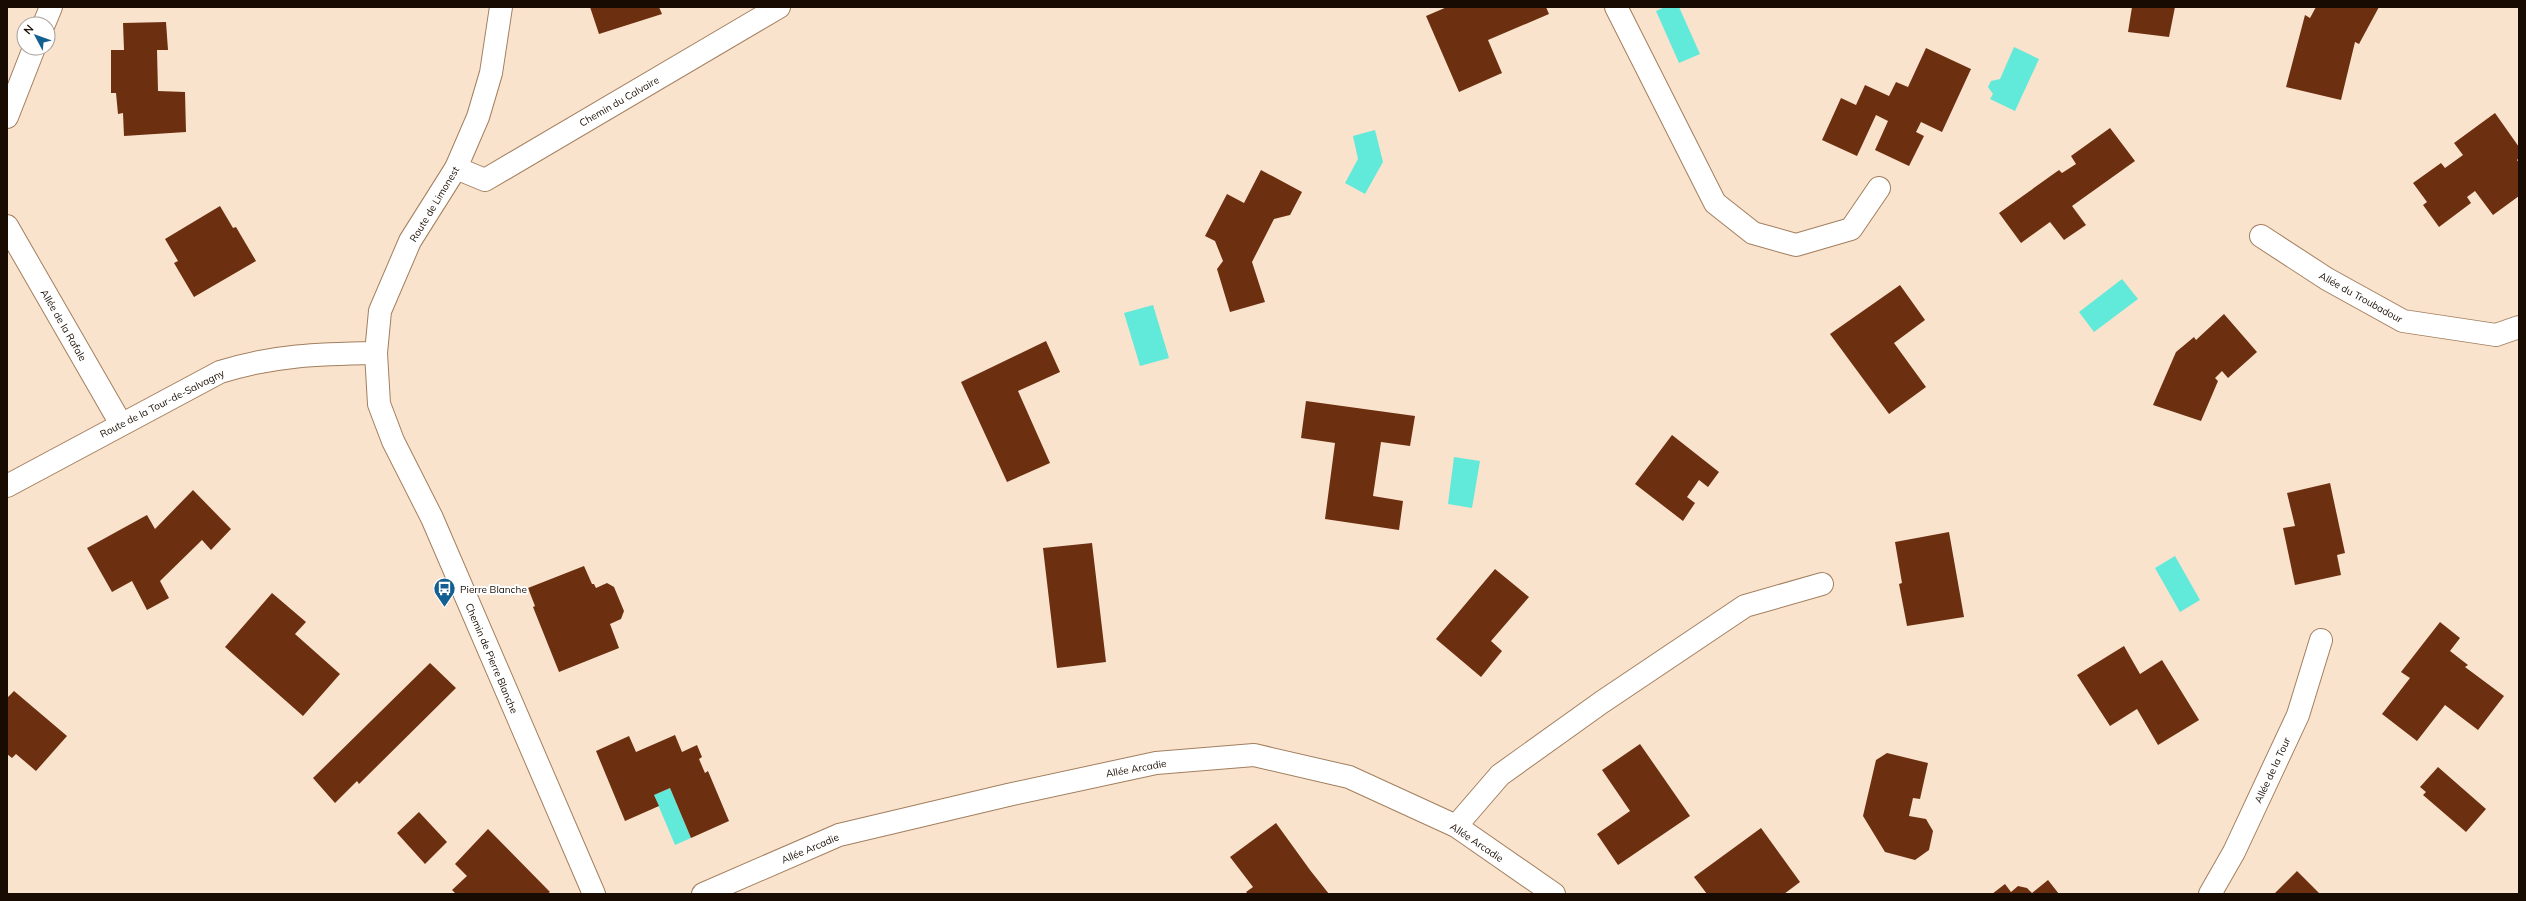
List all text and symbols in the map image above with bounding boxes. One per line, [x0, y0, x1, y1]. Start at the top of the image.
north arrow [16, 16, 56, 56]
text: N [20, 22, 36, 37]
street label: Chemin du Calvaire [577, 73, 661, 130]
street label: Route de Limonest [407, 164, 462, 244]
street label: Allée du Troubadour [2317, 269, 2405, 326]
street label: Allée de la Rafale [38, 287, 89, 363]
street label: Route de la Tour-de-Salvagny [98, 366, 227, 441]
bus stop icon: Pierre Blanche [431, 576, 457, 609]
place label: Pierre Blanche [460, 583, 527, 596]
street label: Chemin de Pierre Blanche [462, 601, 521, 715]
street label: Allée de la Tour [2252, 735, 2294, 805]
street label: Allée Arcadie [1105, 757, 1167, 780]
street label: Allée Arcadie [1448, 820, 1506, 865]
street label: Allée Arcadie [779, 831, 841, 866]

